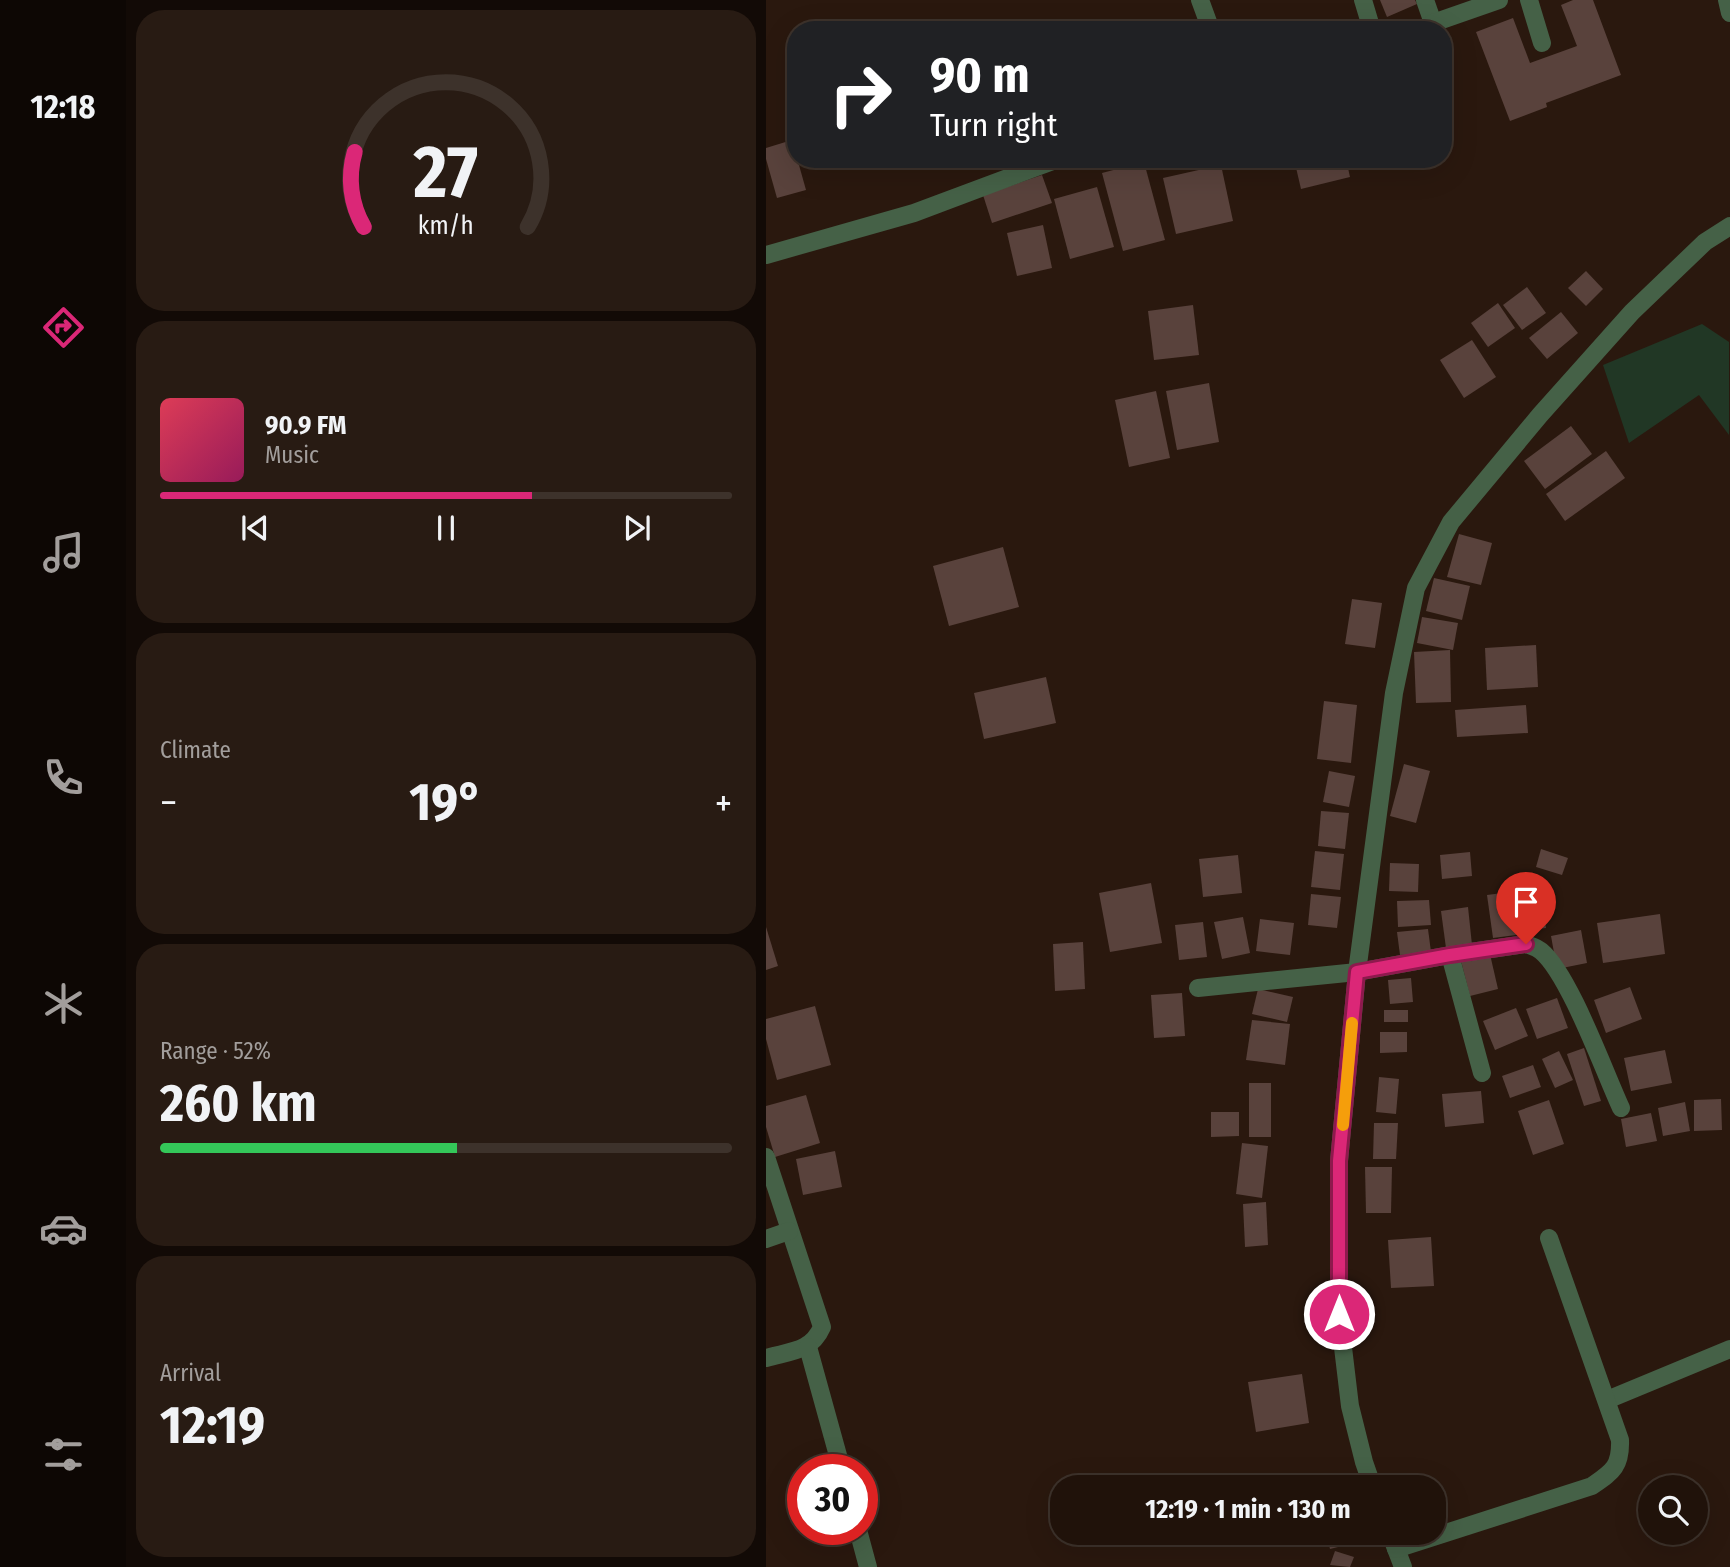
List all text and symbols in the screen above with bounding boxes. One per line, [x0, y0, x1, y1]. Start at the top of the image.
text: 90 m [930, 46, 1030, 105]
icon: right [815, 49, 906, 140]
text: 12:18 [30, 88, 96, 126]
text: Turn right [930, 106, 1057, 144]
text: 27 [413, 129, 478, 216]
text: km/h [418, 211, 474, 241]
icon: directions [39, 303, 88, 352]
text: 90.9 FM [265, 410, 346, 441]
text: Music [265, 441, 319, 469]
icon: previous [236, 509, 274, 547]
icon: pause [427, 509, 465, 547]
icon: next [618, 509, 656, 547]
icon: music [39, 528, 88, 577]
text: Climate [160, 736, 231, 764]
icon: phone [39, 753, 88, 802]
text: 19° [409, 771, 483, 834]
text: − [160, 780, 177, 826]
text: + [715, 780, 732, 826]
pin [1496, 872, 1556, 944]
icon: arrive [1507, 883, 1545, 921]
icon: climate [39, 979, 88, 1028]
text: Range · 52% [160, 1037, 271, 1065]
text: 260 km [160, 1072, 317, 1135]
icon: car [39, 1204, 88, 1253]
position arrow [1302, 1277, 1376, 1351]
text: Arrival [160, 1359, 221, 1387]
text: 12:19 [160, 1394, 265, 1457]
icon: filters [39, 1430, 88, 1479]
speed limit sign: 30 [787, 1454, 878, 1545]
map controls [1638, 1475, 1708, 1545]
button: search [1638, 1475, 1708, 1545]
text: 12:19 · 1 min · 130 m [1145, 1494, 1351, 1525]

